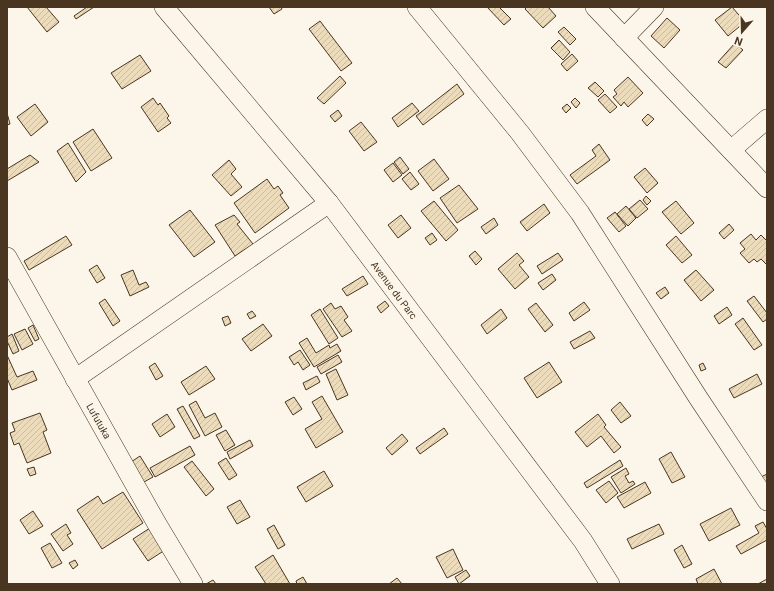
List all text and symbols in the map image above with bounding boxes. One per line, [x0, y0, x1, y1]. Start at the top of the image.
north arrow [722, 12, 762, 52]
text: N [733, 33, 745, 48]
street label: Avenue du Parc [369, 259, 419, 321]
street label: Lufutuka [84, 401, 113, 441]

